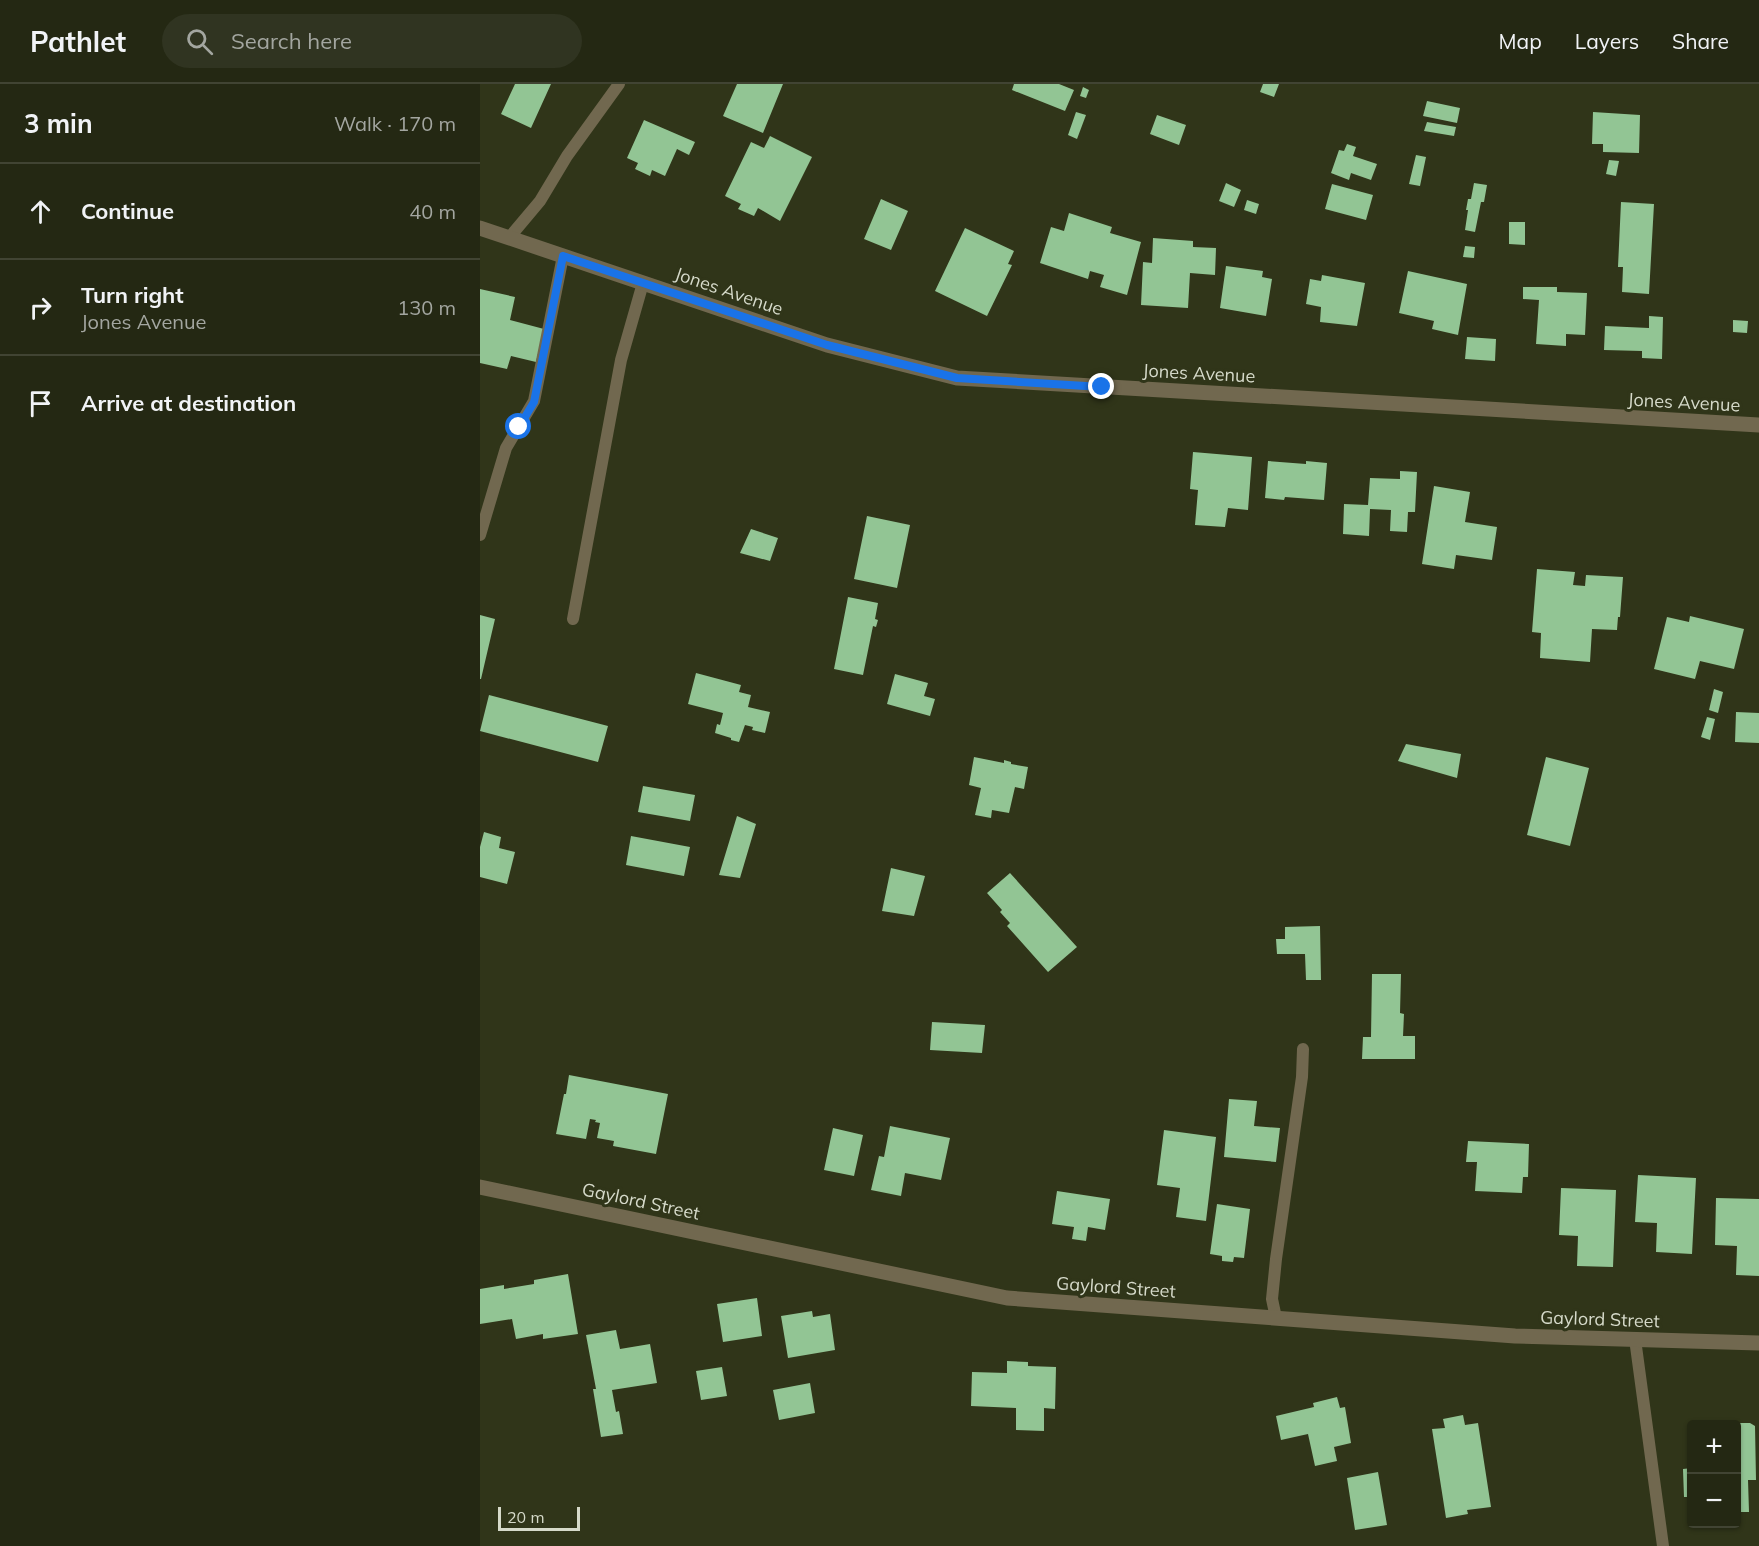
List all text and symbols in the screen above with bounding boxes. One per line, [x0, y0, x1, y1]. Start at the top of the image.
search box [162, 14, 582, 68]
text: Pathlet [30, 24, 126, 59]
icon: search [183, 25, 216, 58]
text: Search here [231, 27, 352, 55]
text: Map [1499, 28, 1542, 54]
text: Layers [1575, 28, 1639, 54]
text: Share [1672, 28, 1729, 54]
text: 3 min [24, 107, 93, 140]
text: Walk · 170 m [334, 111, 456, 136]
icon: ahead [24, 195, 57, 228]
text: Continue [81, 197, 174, 225]
text: 40 m [409, 199, 456, 224]
street label: Jones Avenue [672, 262, 786, 320]
text: Turn right [81, 281, 184, 309]
icon: right [24, 291, 57, 324]
text: 130 m [397, 295, 456, 320]
text: Jones Avenue [81, 309, 206, 334]
street label: Jones Avenue [1142, 359, 1256, 387]
route end [1088, 373, 1114, 399]
icon: arrive [24, 387, 57, 420]
street label: Jones Avenue [1627, 388, 1741, 416]
text: Arrive at destination [81, 389, 296, 417]
route start [505, 413, 531, 439]
street label: Gaylord Street [580, 1177, 702, 1225]
street label: Gaylord Street [1055, 1271, 1177, 1303]
street label: Gaylord Street [1540, 1305, 1660, 1333]
map controls [1687, 1420, 1741, 1528]
button: + [1687, 1420, 1741, 1474]
button: − [1687, 1474, 1741, 1528]
scale bar [498, 1504, 580, 1532]
text: 20 m [507, 1507, 544, 1527]

